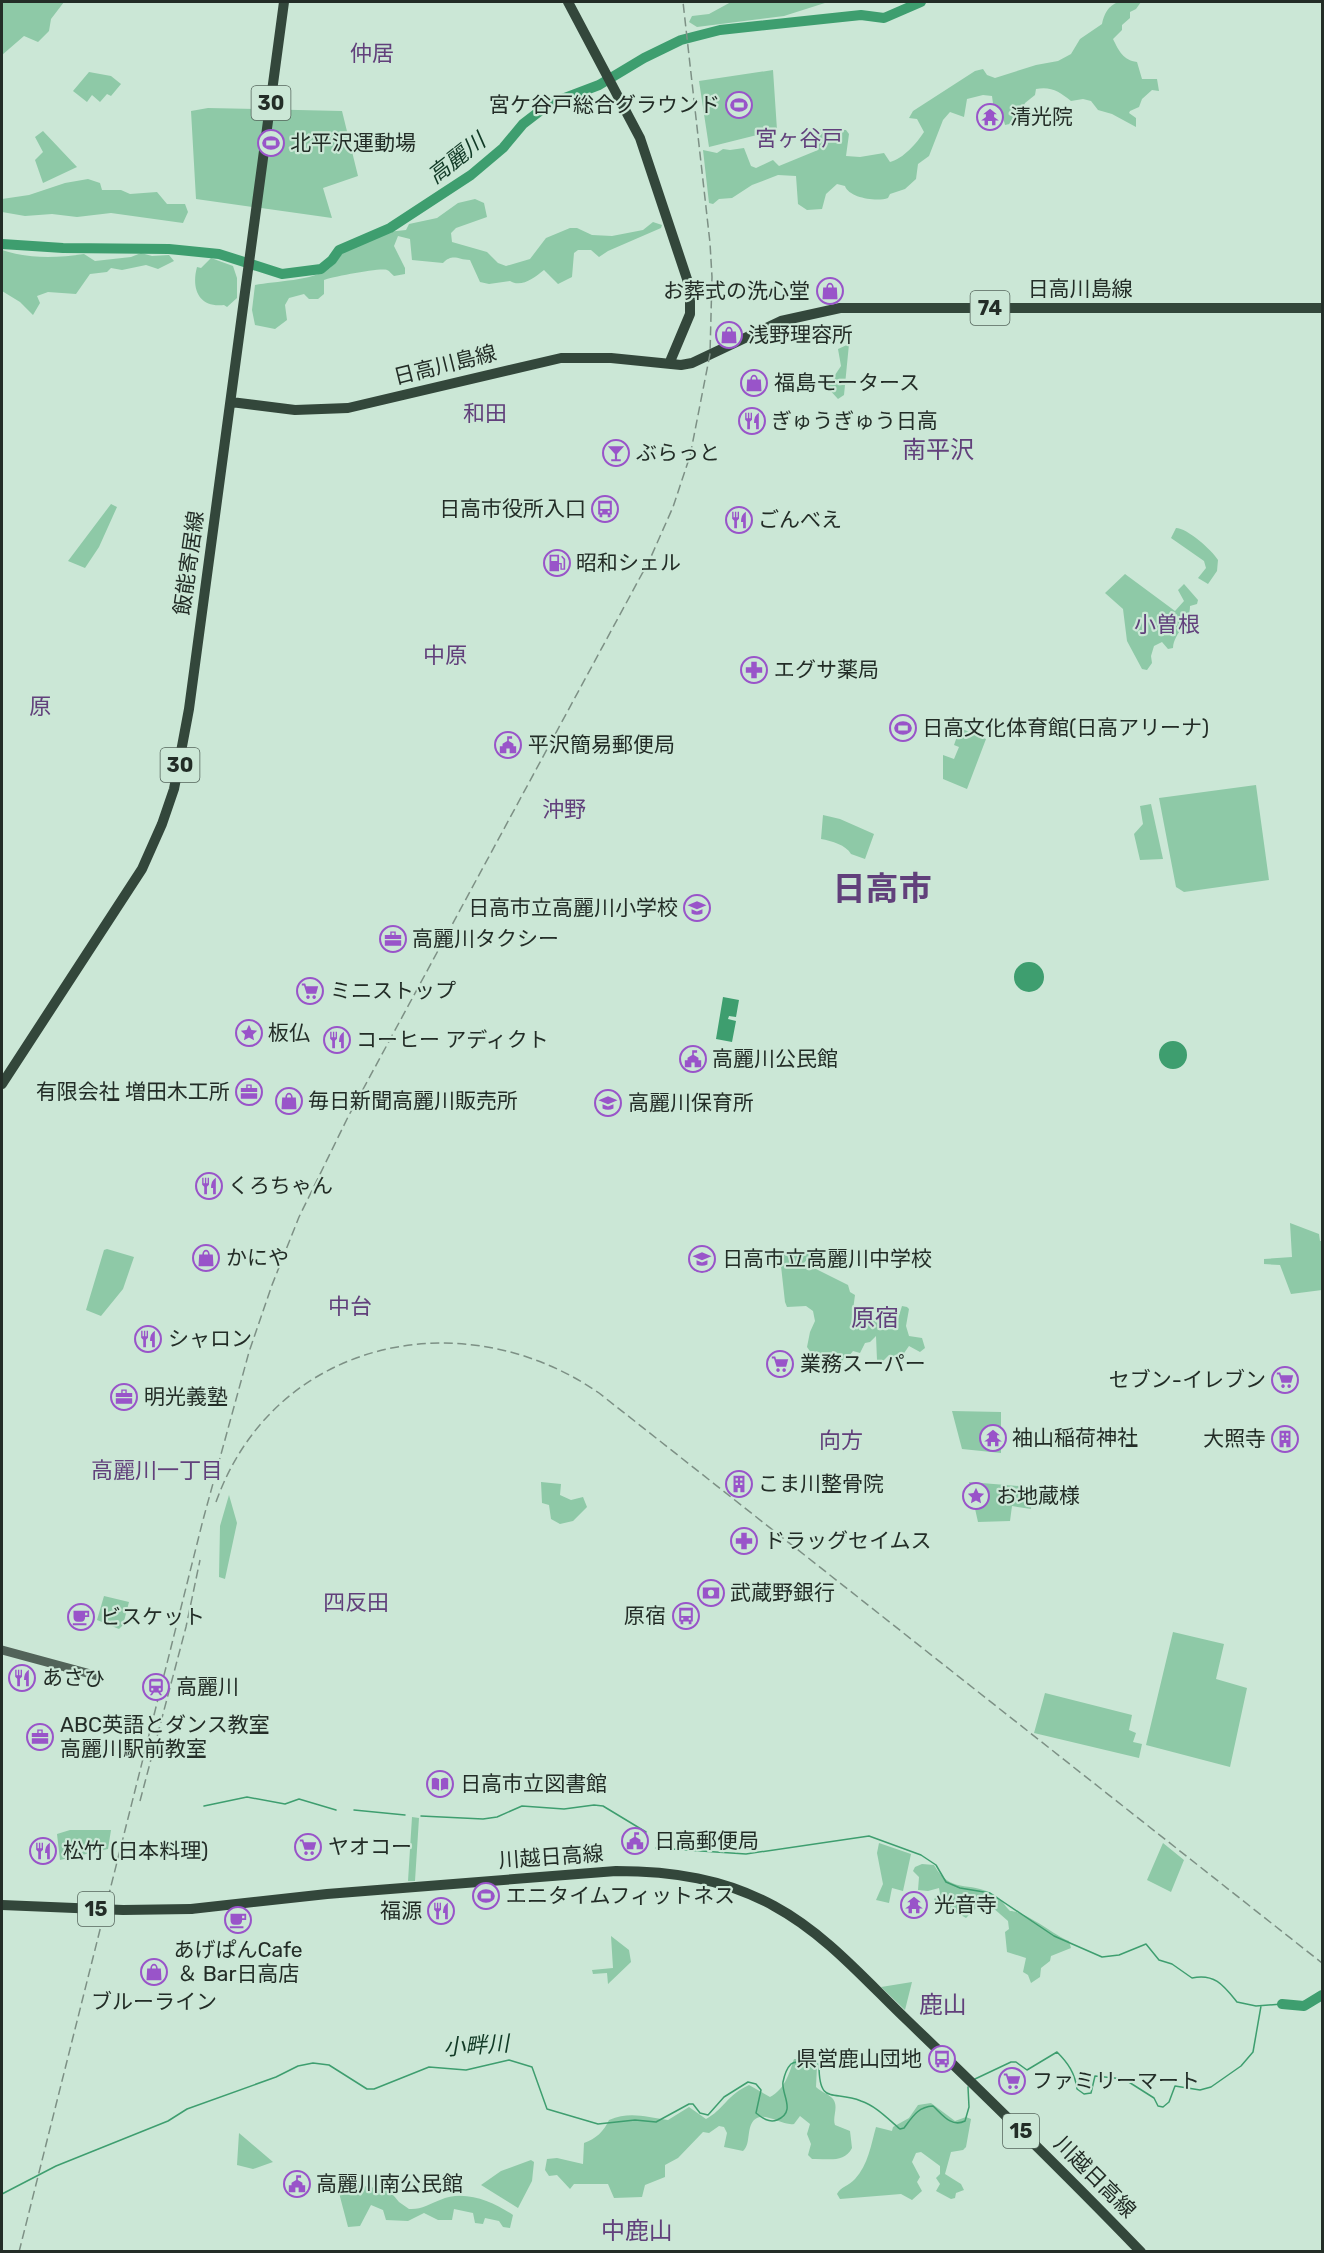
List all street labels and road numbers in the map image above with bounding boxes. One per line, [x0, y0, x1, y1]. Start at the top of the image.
road number: 30 [252, 86, 290, 120]
street label: 日高川島線 [1028, 276, 1133, 301]
road number: 74 [970, 291, 1010, 325]
street label: 日高川島線 [391, 340, 499, 389]
street label: 飯能寄居線 [169, 509, 208, 617]
road number: 30 [160, 748, 200, 782]
street label: 川越日高線 [498, 1840, 604, 1873]
road number: 15 [78, 1892, 114, 1926]
road number: 15 [1003, 2114, 1039, 2148]
street label: 川越日高線 [1049, 2131, 1141, 2223]

